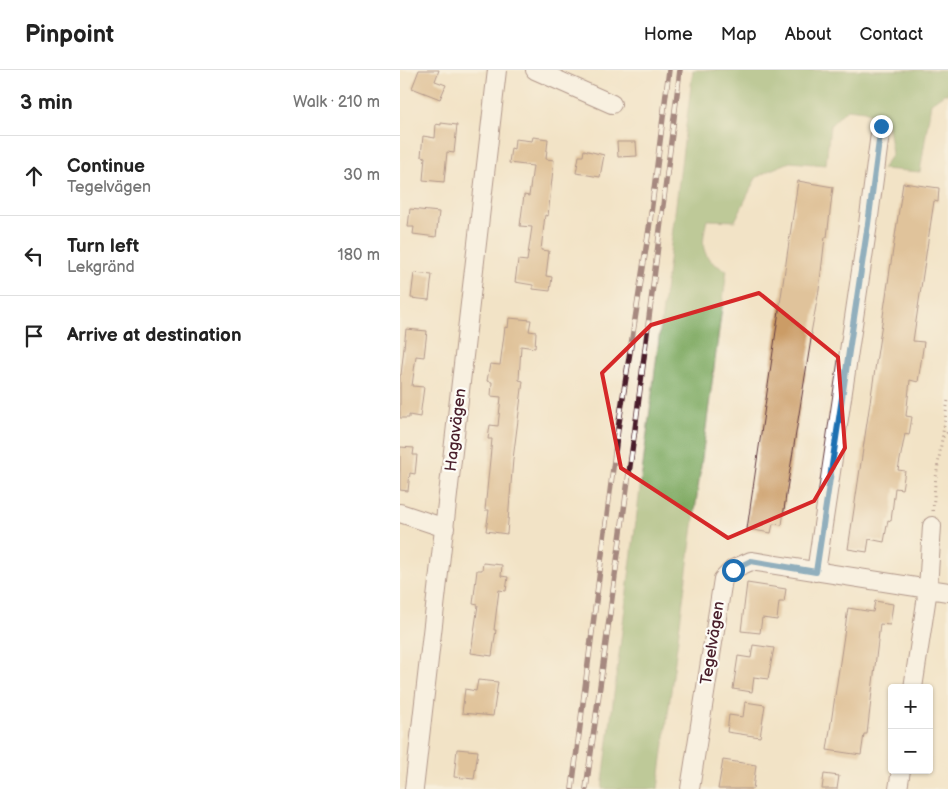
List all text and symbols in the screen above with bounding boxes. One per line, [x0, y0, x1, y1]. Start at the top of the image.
text: Pinpoint [25, 20, 114, 49]
text: Home [644, 24, 693, 45]
text: Map [721, 24, 757, 45]
text: About [785, 24, 832, 45]
text: Contact [860, 24, 923, 45]
text: 3 min [20, 90, 73, 115]
text: Walk · 210 m [293, 93, 380, 112]
route end [870, 115, 893, 138]
text: Continue [67, 155, 145, 178]
icon: ahead [20, 162, 48, 190]
text: 30 m [343, 166, 380, 185]
text: Tegelvägen [67, 178, 151, 197]
text: Turn left [67, 235, 139, 258]
icon: left [20, 242, 48, 270]
text: 180 m [338, 246, 380, 265]
text: Lekgränd [67, 258, 135, 277]
icon: arrive [20, 322, 48, 350]
text: Arrive at destination [67, 324, 242, 347]
street label: Hagavägen [441, 387, 471, 473]
route start [722, 559, 745, 582]
street label: Tegelvägen [697, 600, 729, 686]
map controls [888, 684, 933, 774]
button: + [888, 684, 933, 729]
button: − [888, 729, 933, 774]

